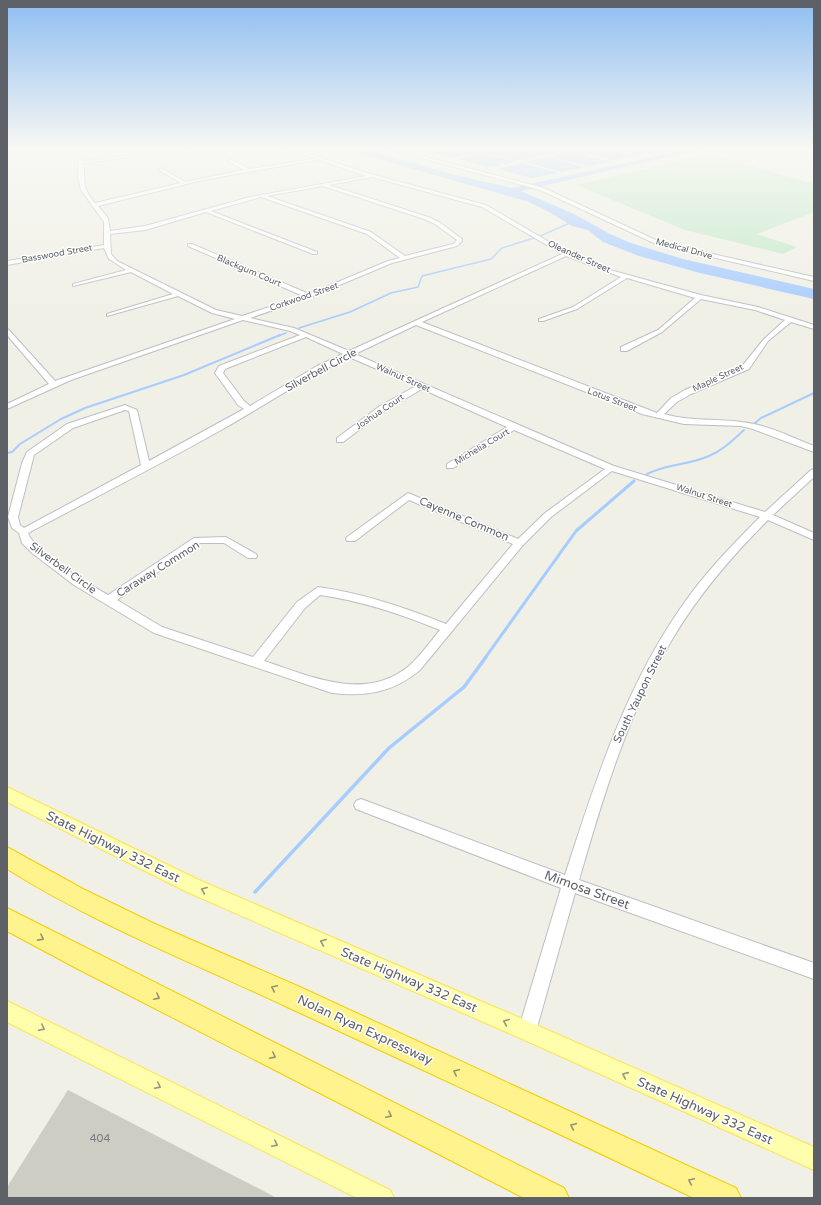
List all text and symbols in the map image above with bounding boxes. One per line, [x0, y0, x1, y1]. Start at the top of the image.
street label: Medical Drive [654, 236, 714, 262]
street label: Oleander Street [546, 238, 613, 276]
street label: Basswood Street [21, 242, 94, 266]
street label: Blackgum Court [215, 252, 283, 290]
street label: Corkwood Street [268, 280, 340, 314]
street label: Silverbell Circle [283, 346, 359, 394]
street label: Walnut Street [374, 361, 432, 395]
street label: Maple Street [691, 361, 746, 395]
street label: Lotus Street [586, 386, 639, 415]
street label: Joshua Court [354, 391, 407, 432]
street label: Michelia Court [453, 426, 512, 468]
street label: Walnut Street [674, 482, 734, 510]
street label: Cayenne Common [417, 494, 511, 544]
street label: Caraway Common [114, 538, 202, 600]
street label: Silverbell Circle [27, 539, 99, 597]
street label: South Yaupon Street [611, 643, 669, 745]
street label: State Highway 332 East [44, 808, 182, 886]
street label: Mimosa Street [542, 867, 632, 913]
one-way arrow [200, 887, 207, 895]
one-way arrow [37, 933, 45, 940]
one-way arrow [319, 939, 327, 947]
street label: State Highway 332 East [338, 944, 480, 1016]
one-way arrow [270, 985, 277, 993]
street label: Nolan Ryan Expressway [295, 992, 435, 1068]
one-way arrow [152, 993, 160, 1000]
one-way arrow [503, 1018, 510, 1026]
one-way arrow [38, 1023, 45, 1031]
one-way arrow [268, 1051, 276, 1059]
one-way arrow [452, 1068, 459, 1076]
one-way arrow [622, 1071, 629, 1079]
street label: State Highway 332 East [635, 1074, 775, 1148]
one-way arrow [154, 1081, 162, 1089]
one-way arrow [385, 1110, 392, 1118]
one-way arrow [570, 1123, 578, 1131]
house number: 404 [90, 1132, 110, 1145]
one-way arrow [270, 1139, 278, 1147]
one-way arrow [688, 1178, 695, 1186]

